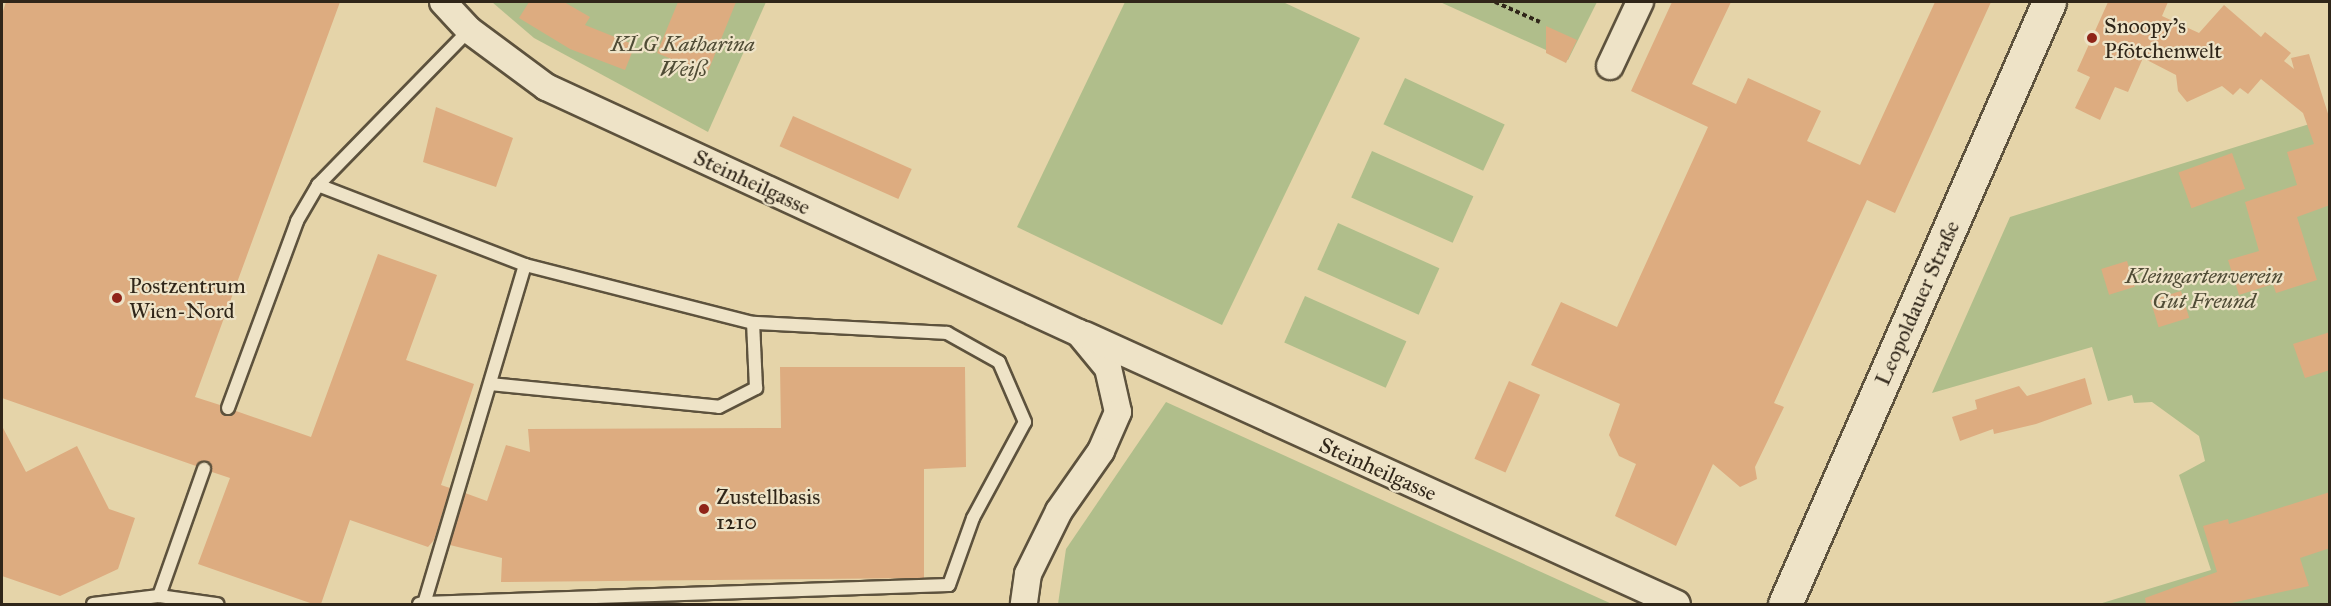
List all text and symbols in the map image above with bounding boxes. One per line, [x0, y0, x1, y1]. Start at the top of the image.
place label: Snoopy's Pfötchenwelt [2104, 12, 2222, 63]
park label: KLG Katharina Weiß [611, 30, 755, 82]
marker: Snoopy's Pfötchenwelt [2085, 31, 2099, 45]
street label: Steinheilgasse [689, 143, 815, 221]
street label: Leopoldauer Straße [1869, 217, 1965, 389]
park label: Kleingartenverein Gut Freund [2125, 262, 2283, 314]
place label: Postzentrum Wien-Nord [129, 272, 246, 324]
marker: Postzentrum Wien-Nord [110, 291, 124, 305]
street label: Steinheilgasse [1315, 431, 1441, 507]
place label: Zustellbasis 1210 [716, 483, 820, 534]
marker: Zustellbasis 1210 [697, 502, 711, 516]

